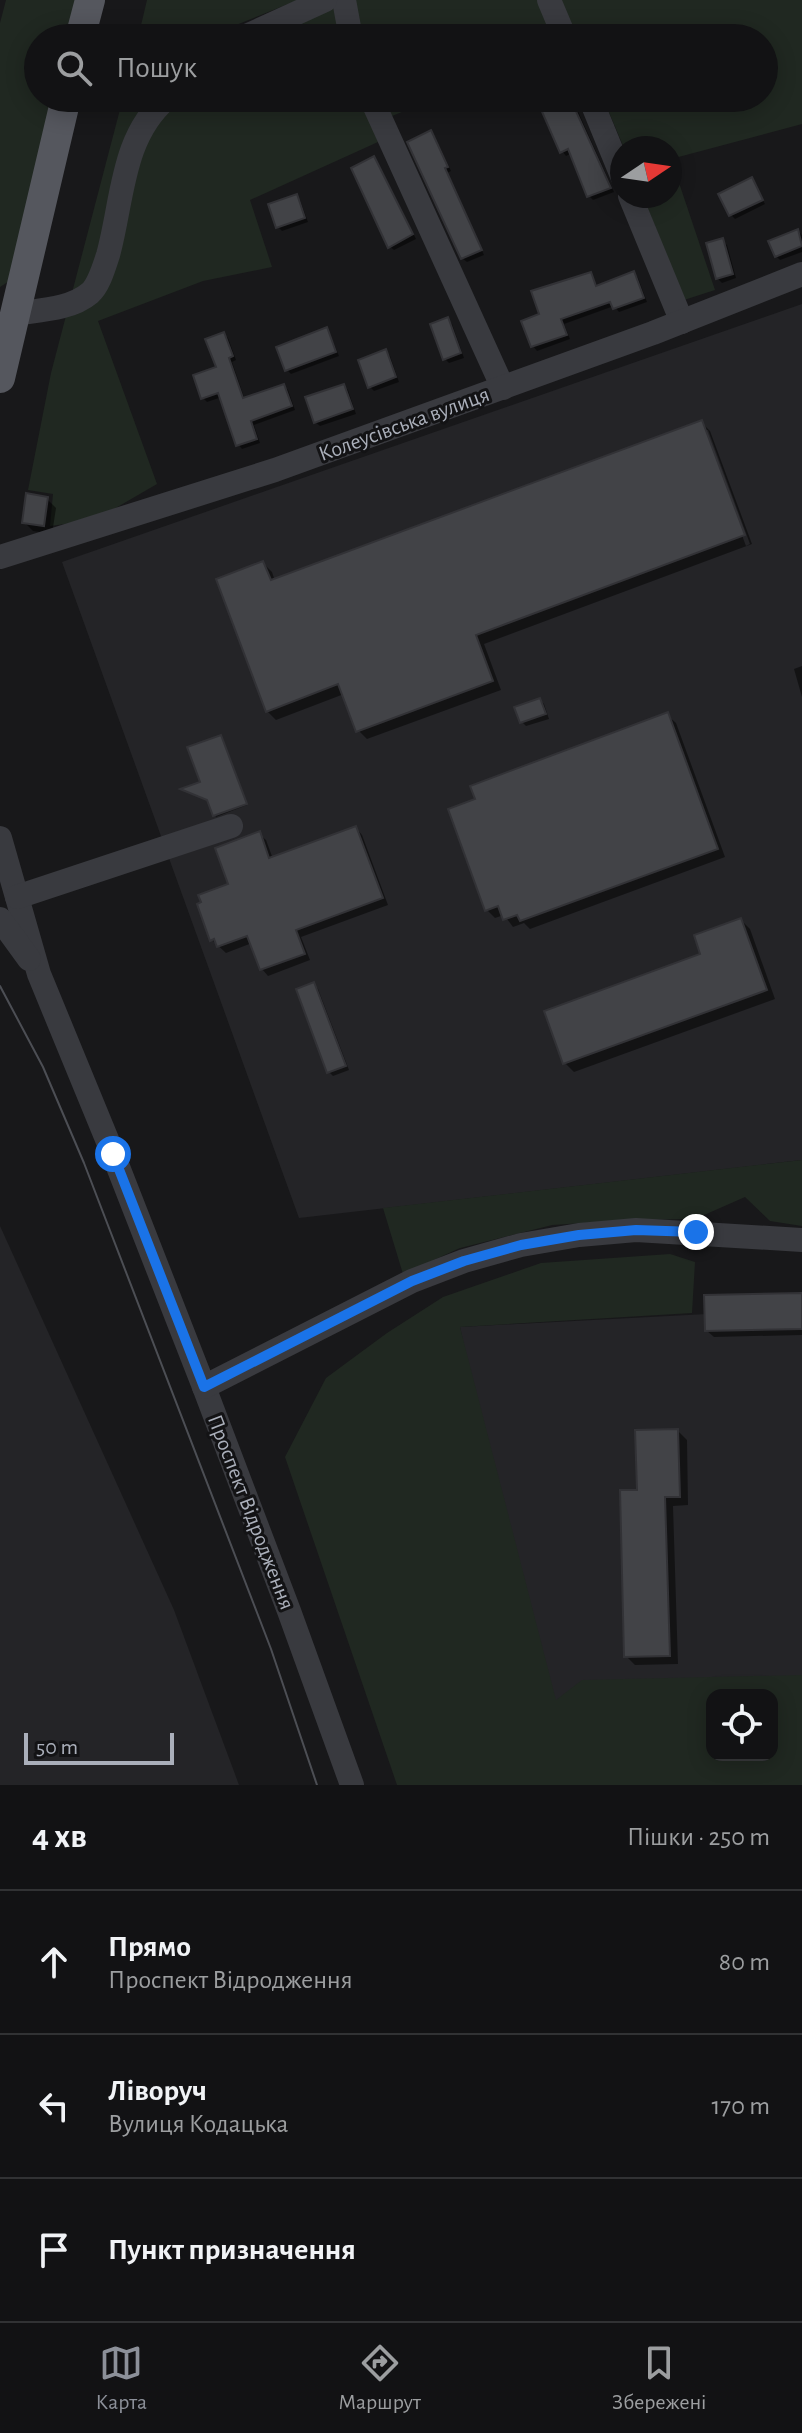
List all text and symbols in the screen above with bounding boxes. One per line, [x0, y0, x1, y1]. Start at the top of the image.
search box [24, 24, 778, 112]
icon: search [52, 46, 96, 90]
text: Пошук [116, 53, 197, 83]
north arrow [610, 136, 682, 208]
street label: Колеусівська вулиця [316, 383, 492, 465]
route start [95, 1136, 131, 1172]
route end [678, 1214, 714, 1250]
street label: Проспект Відродження [204, 1411, 298, 1613]
map controls [706, 1689, 778, 1761]
button: locate [706, 1689, 778, 1761]
scale bar [24, 1729, 174, 1765]
text: 50 m [36, 1736, 78, 1758]
text: 4 хв [32, 1820, 87, 1854]
text: Пішки · 250 m [627, 1824, 770, 1850]
text: Прямо [108, 1932, 191, 1962]
icon: ahead [32, 1940, 76, 1984]
text: 80 m [719, 1949, 770, 1975]
text: Проспект Відродження [108, 1967, 353, 1993]
text: Ліворуч [108, 2076, 207, 2106]
icon: left [32, 2084, 76, 2128]
text: 170 m [711, 2093, 770, 2119]
text: Вулиця Кодацька [108, 2111, 288, 2137]
icon: arrive [32, 2228, 76, 2272]
text: Пункт призначення [108, 2235, 356, 2265]
tab: Карта [96, 2341, 147, 2415]
tab: Маршрут [338, 2341, 421, 2415]
tab: Збережені [612, 2341, 706, 2415]

